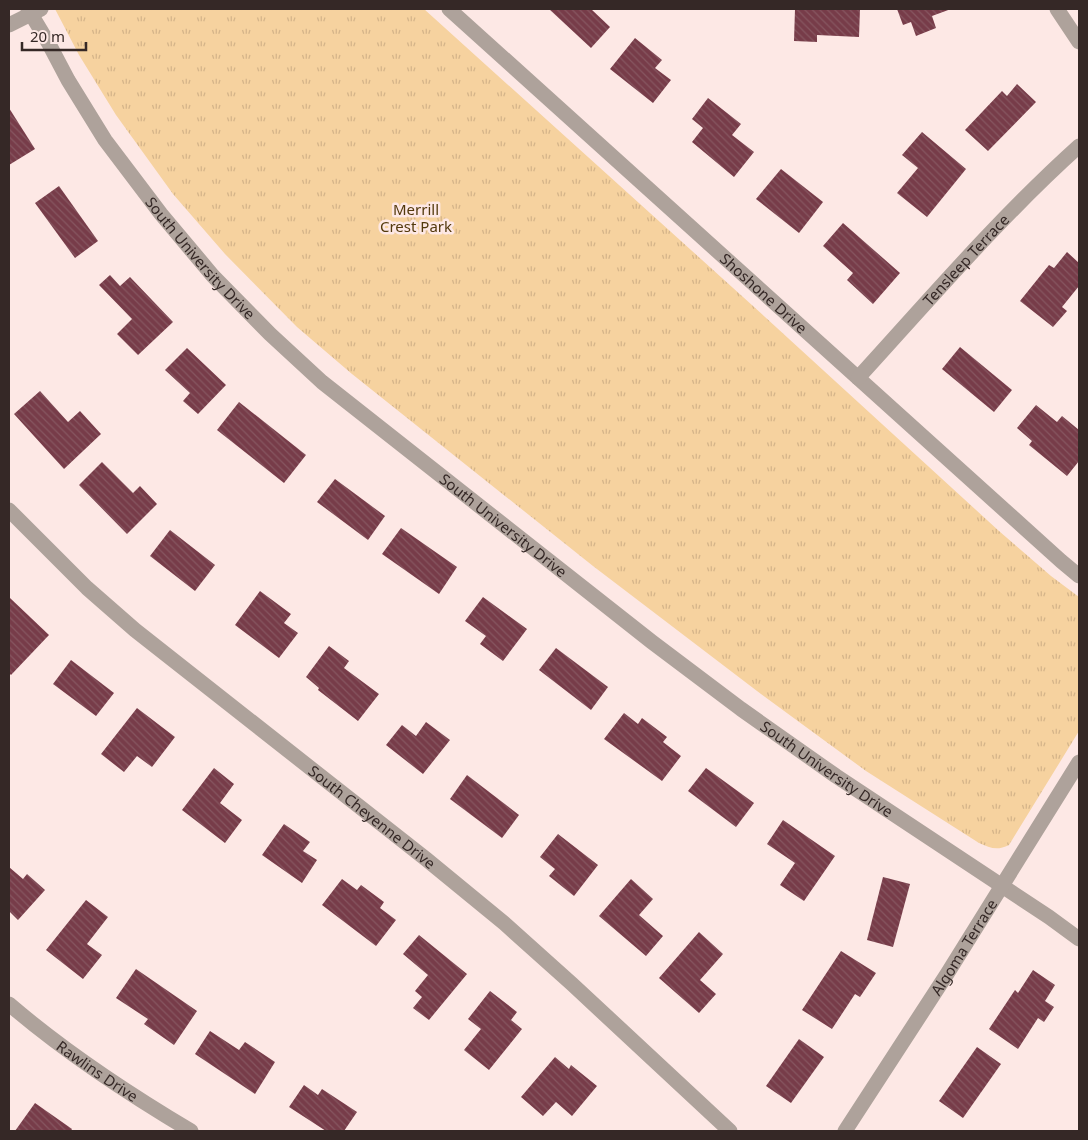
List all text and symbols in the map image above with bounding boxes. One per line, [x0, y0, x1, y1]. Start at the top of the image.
scale bar [22, 20, 86, 52]
text: 20 m [30, 26, 65, 46]
street label: South University Drive [141, 193, 260, 323]
park label: Merrill Crest Park [380, 199, 452, 236]
street label: Tensleep Terrace [918, 210, 1013, 310]
street label: Shoshone Drive [716, 248, 812, 338]
street label: South University Drive [436, 469, 571, 581]
street label: South University Drive [757, 716, 897, 821]
street label: South Cheyenne Drive [305, 761, 440, 873]
street label: Algoma Terrace [926, 895, 1001, 999]
street label: Rawlins Drive [53, 1036, 142, 1106]

